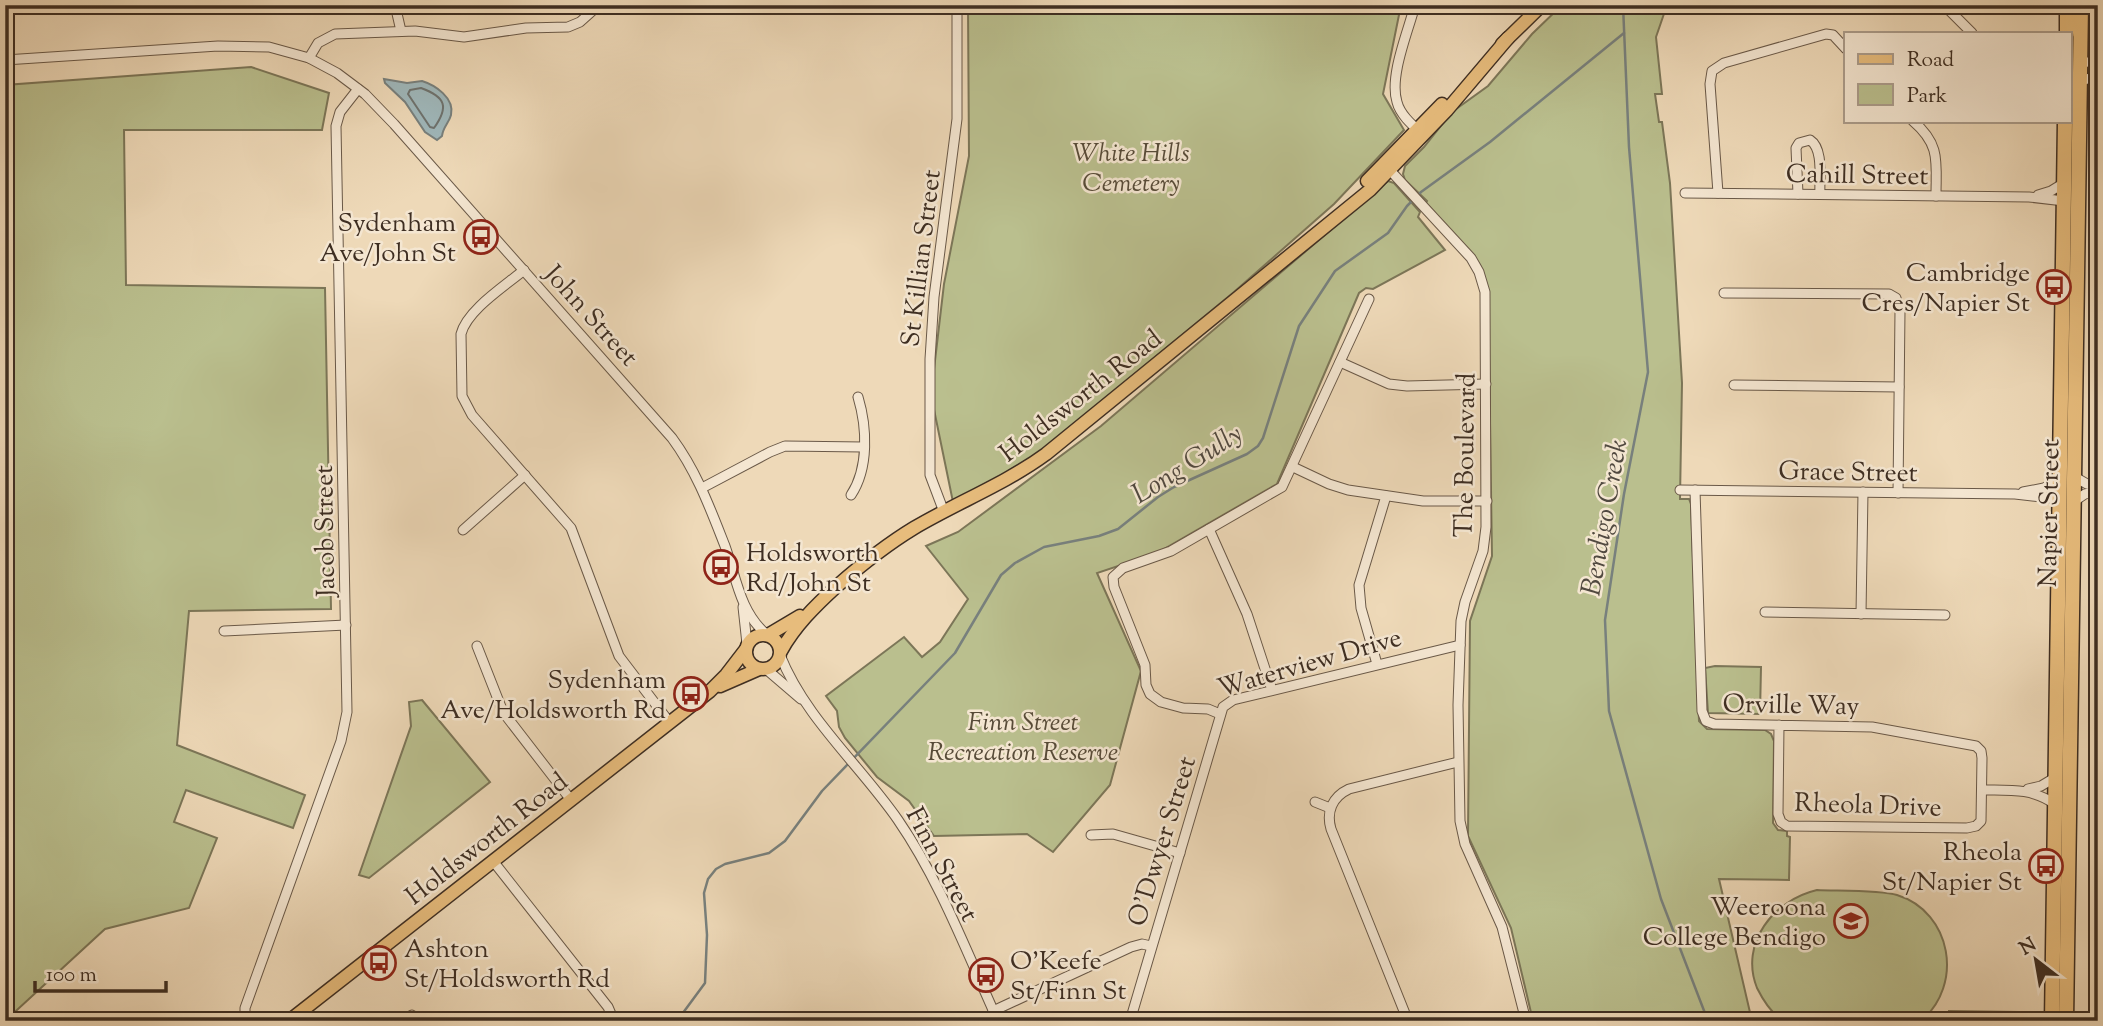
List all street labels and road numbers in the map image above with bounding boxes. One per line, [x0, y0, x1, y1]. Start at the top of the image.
street label: Cahill Street [1785, 157, 1929, 196]
street label: St Killian Street [893, 168, 952, 349]
street label: John Street [533, 256, 646, 376]
street label: Holdsworth Road [992, 321, 1171, 472]
street label: The Boulevard [1447, 372, 1486, 538]
street label: Napier Street [2031, 438, 2070, 588]
street label: Grace Street [1778, 454, 1918, 493]
street label: Jacob Street [307, 465, 346, 599]
street label: Waterview Drive [1213, 620, 1406, 708]
street label: Orville Way [1722, 687, 1860, 726]
street label: O'Dwyer Street [1120, 752, 1207, 931]
street label: Holdsworth Road [398, 764, 577, 915]
street label: Rheola Drive [1794, 785, 1942, 828]
street label: Finn Street [895, 801, 986, 929]

